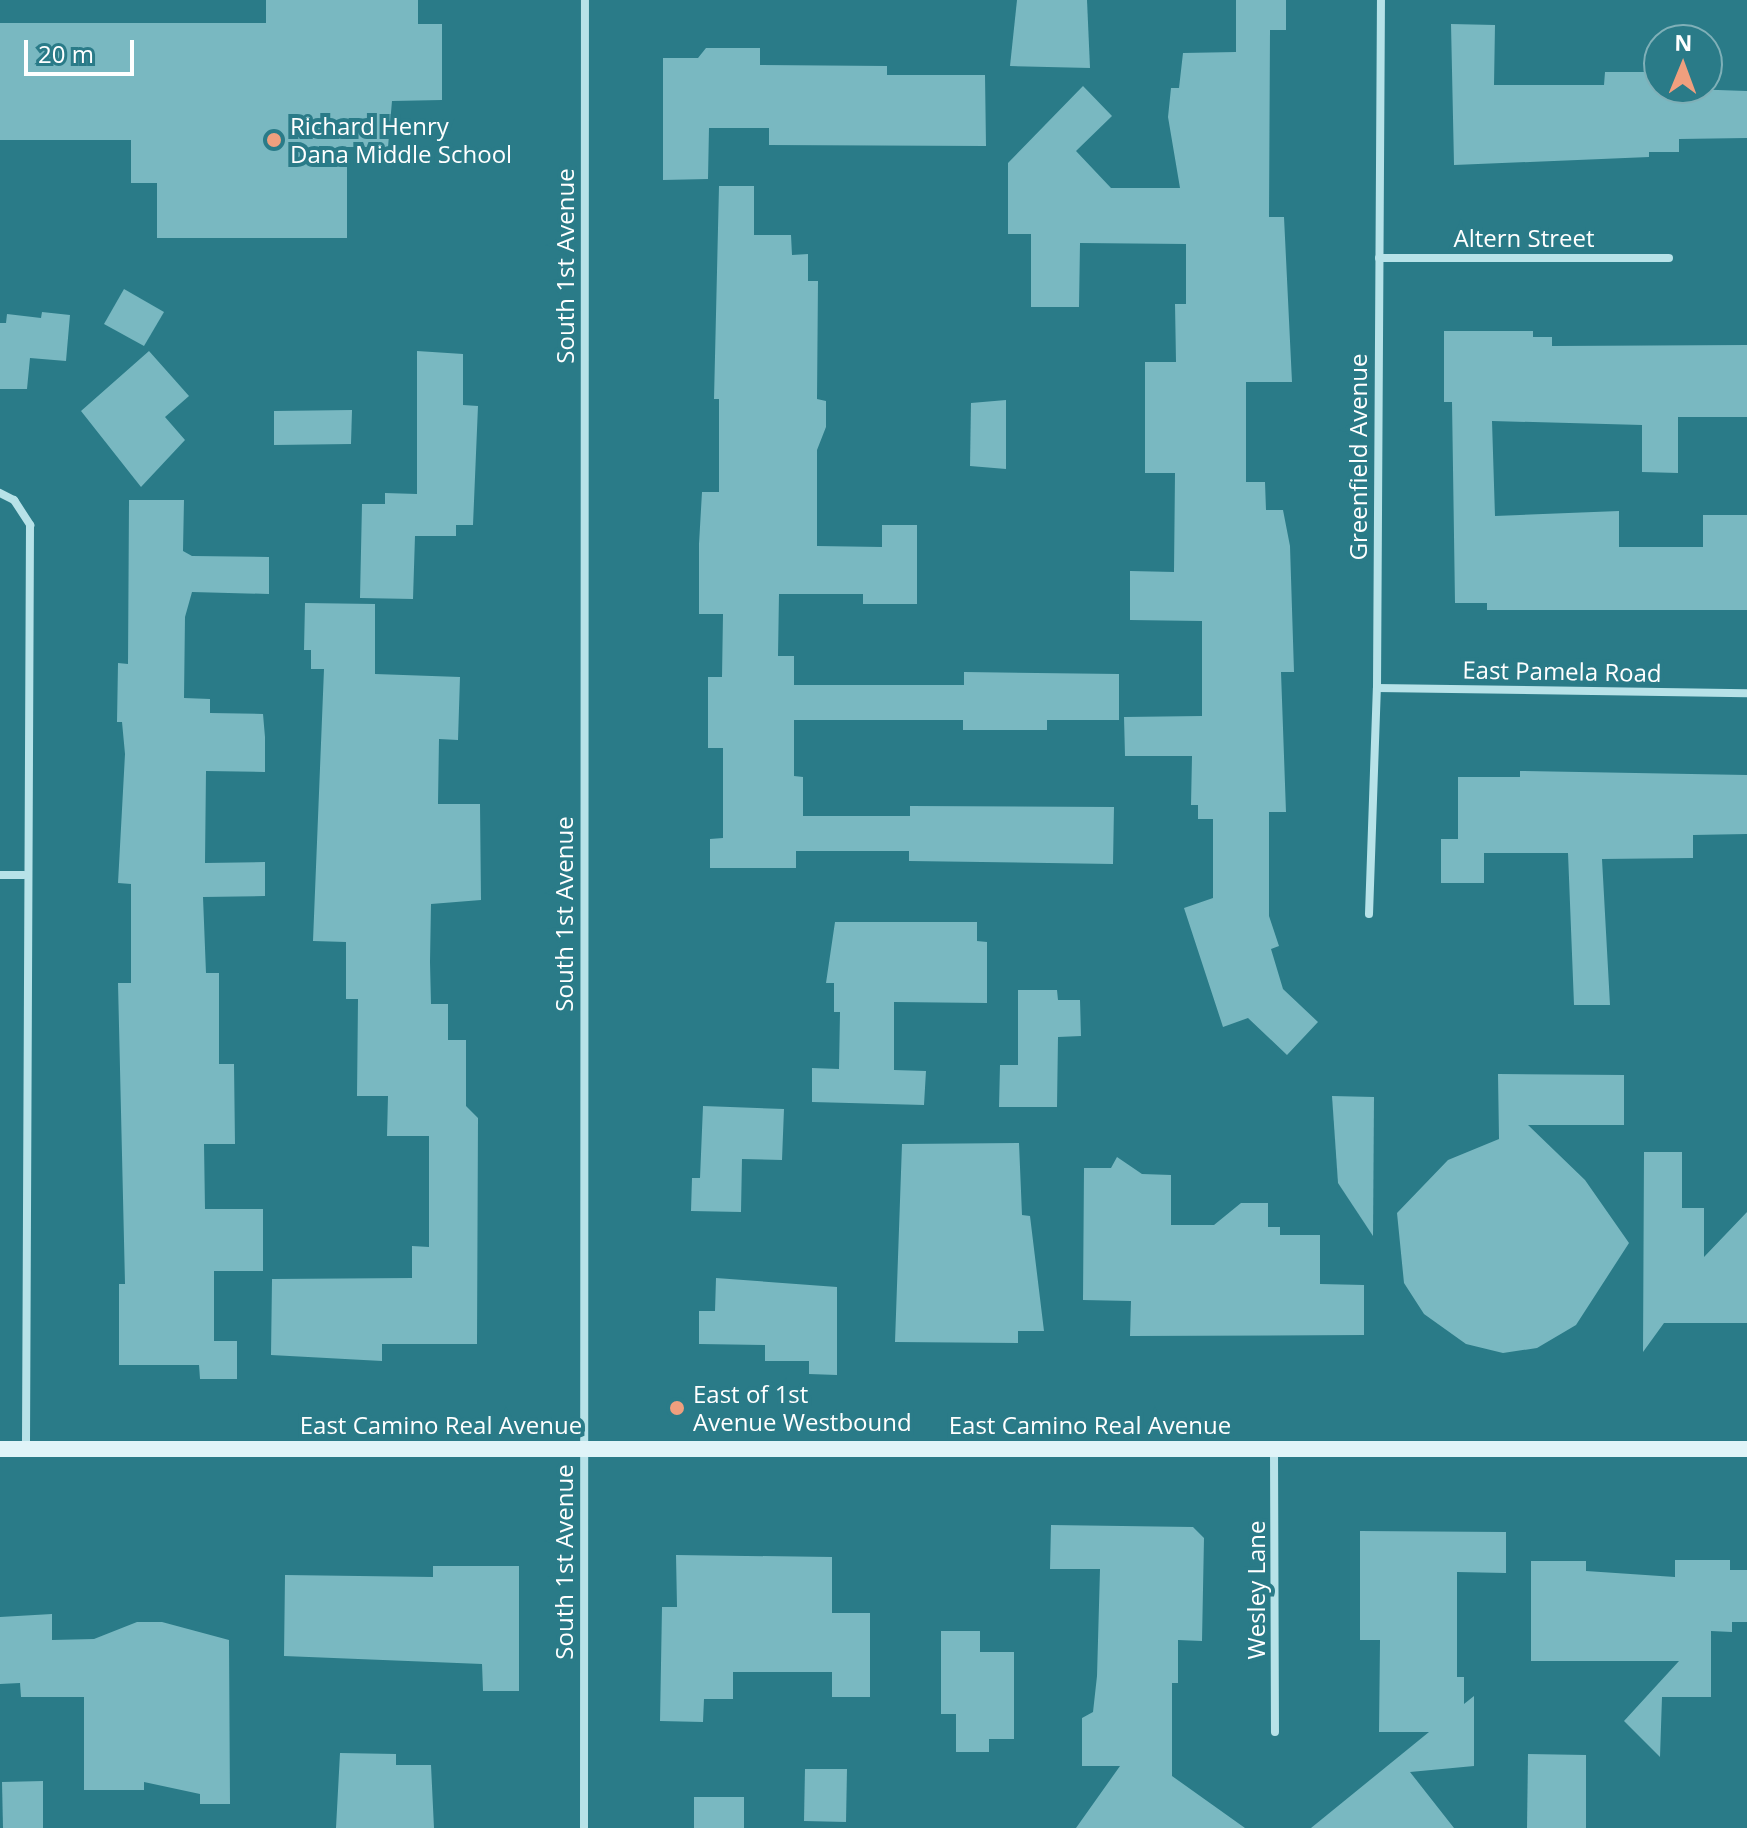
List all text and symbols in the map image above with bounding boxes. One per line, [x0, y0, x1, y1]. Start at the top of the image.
scale bar [28, 24, 138, 74]
north arrow [1643, 24, 1723, 104]
text: N [1674, 27, 1693, 57]
text: 20 m [38, 37, 94, 70]
place label: Richard Henry Dana Middle School [290, 112, 512, 168]
marker: Richard Henry Dana Middle School [265, 131, 283, 149]
street label: South 1st Avenue [551, 168, 579, 364]
street label: Altern Street [1453, 224, 1595, 252]
street label: Greenfield Avenue [1344, 353, 1372, 561]
street label: East Pamela Road [1462, 655, 1662, 687]
street label: South 1st Avenue [550, 816, 578, 1012]
place label: East of 1st Avenue Westbound [693, 1380, 912, 1436]
marker: East of 1st Avenue Westbound [668, 1399, 686, 1417]
street label: East Camino Real Avenue [300, 1411, 582, 1439]
street label: East Camino Real Avenue [949, 1411, 1231, 1439]
street label: South 1st Avenue [550, 1464, 578, 1660]
street label: Wesley Lane [1242, 1521, 1270, 1659]

